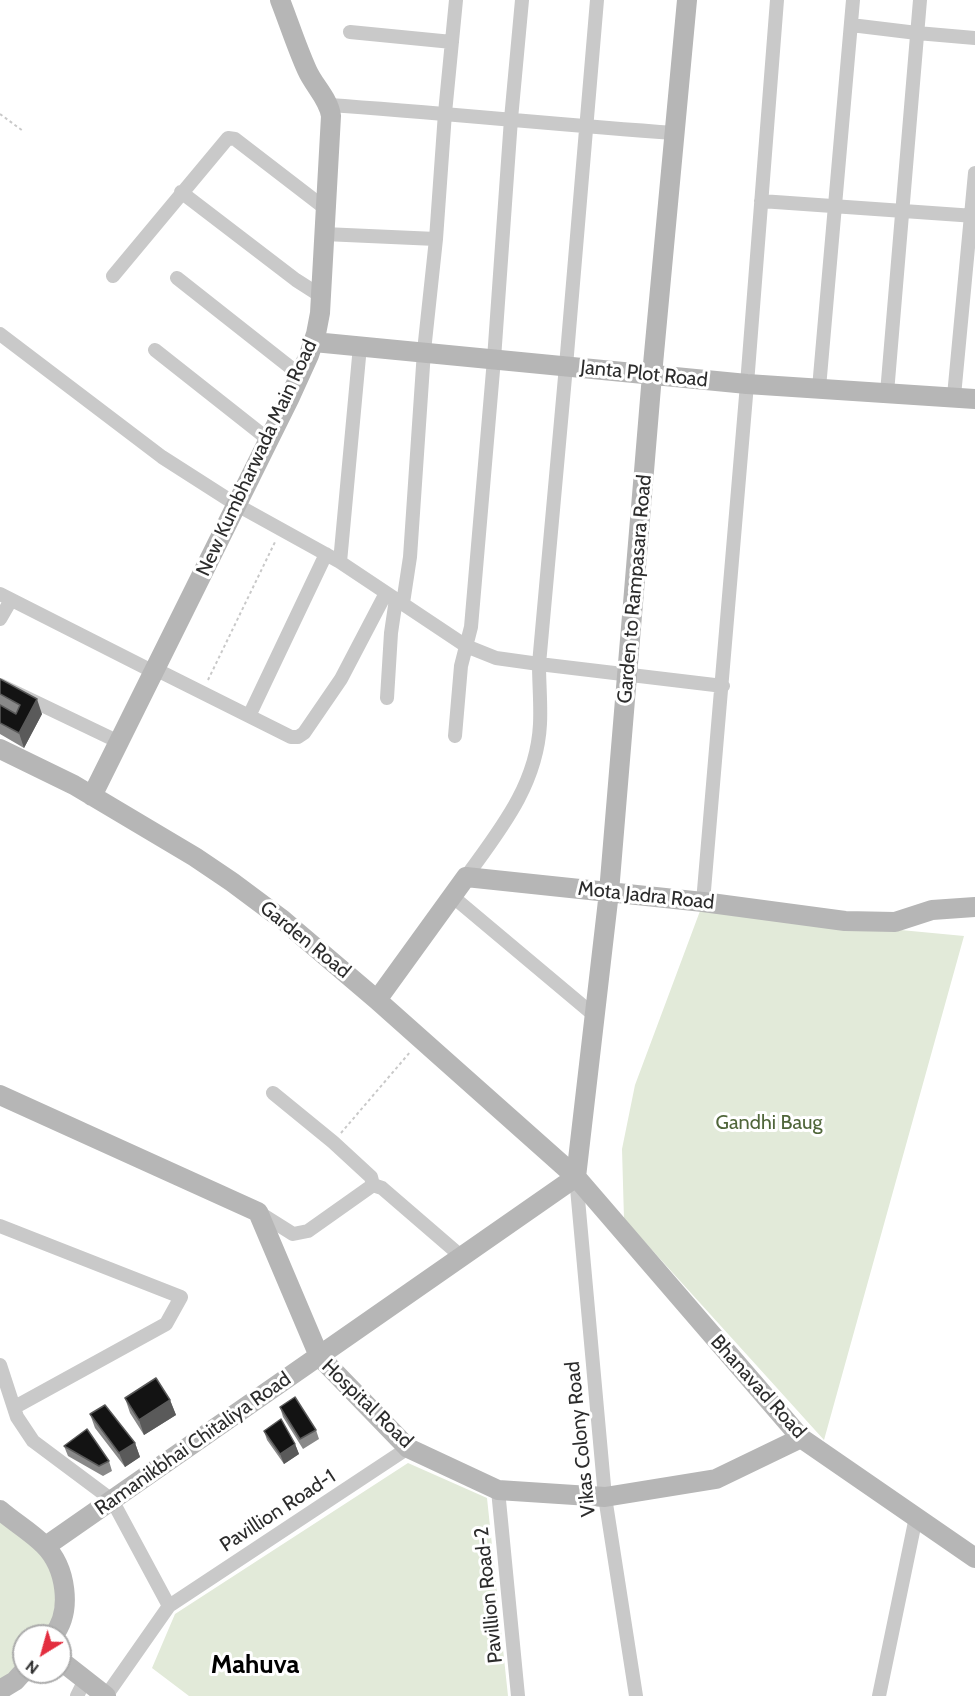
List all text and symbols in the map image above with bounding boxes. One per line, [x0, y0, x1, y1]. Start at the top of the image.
street label: New Kumbharwada Main Road [192, 336, 322, 580]
street label: Janta Plot Road [579, 355, 709, 393]
street label: Garden to Rampasara Road [613, 474, 657, 704]
street label: Mota Jadra Road [577, 877, 715, 915]
street label: Garden Road [255, 896, 355, 984]
park label: Gandhi Baug [716, 1111, 822, 1135]
street label: Bhanavad Road [705, 1330, 811, 1444]
street label: Hospital Road [316, 1355, 418, 1453]
street label: Vikas Colony Road [561, 1360, 601, 1518]
street label: Ramanikbhai Chitaliya Road [90, 1367, 296, 1521]
street label: Pavillion Road-1 [216, 1465, 340, 1557]
street label: Pavillion Road-2 [470, 1526, 508, 1664]
north arrow [12, 1624, 72, 1684]
district label: Mahuva [211, 1649, 299, 1681]
text: N [22, 1656, 42, 1678]

